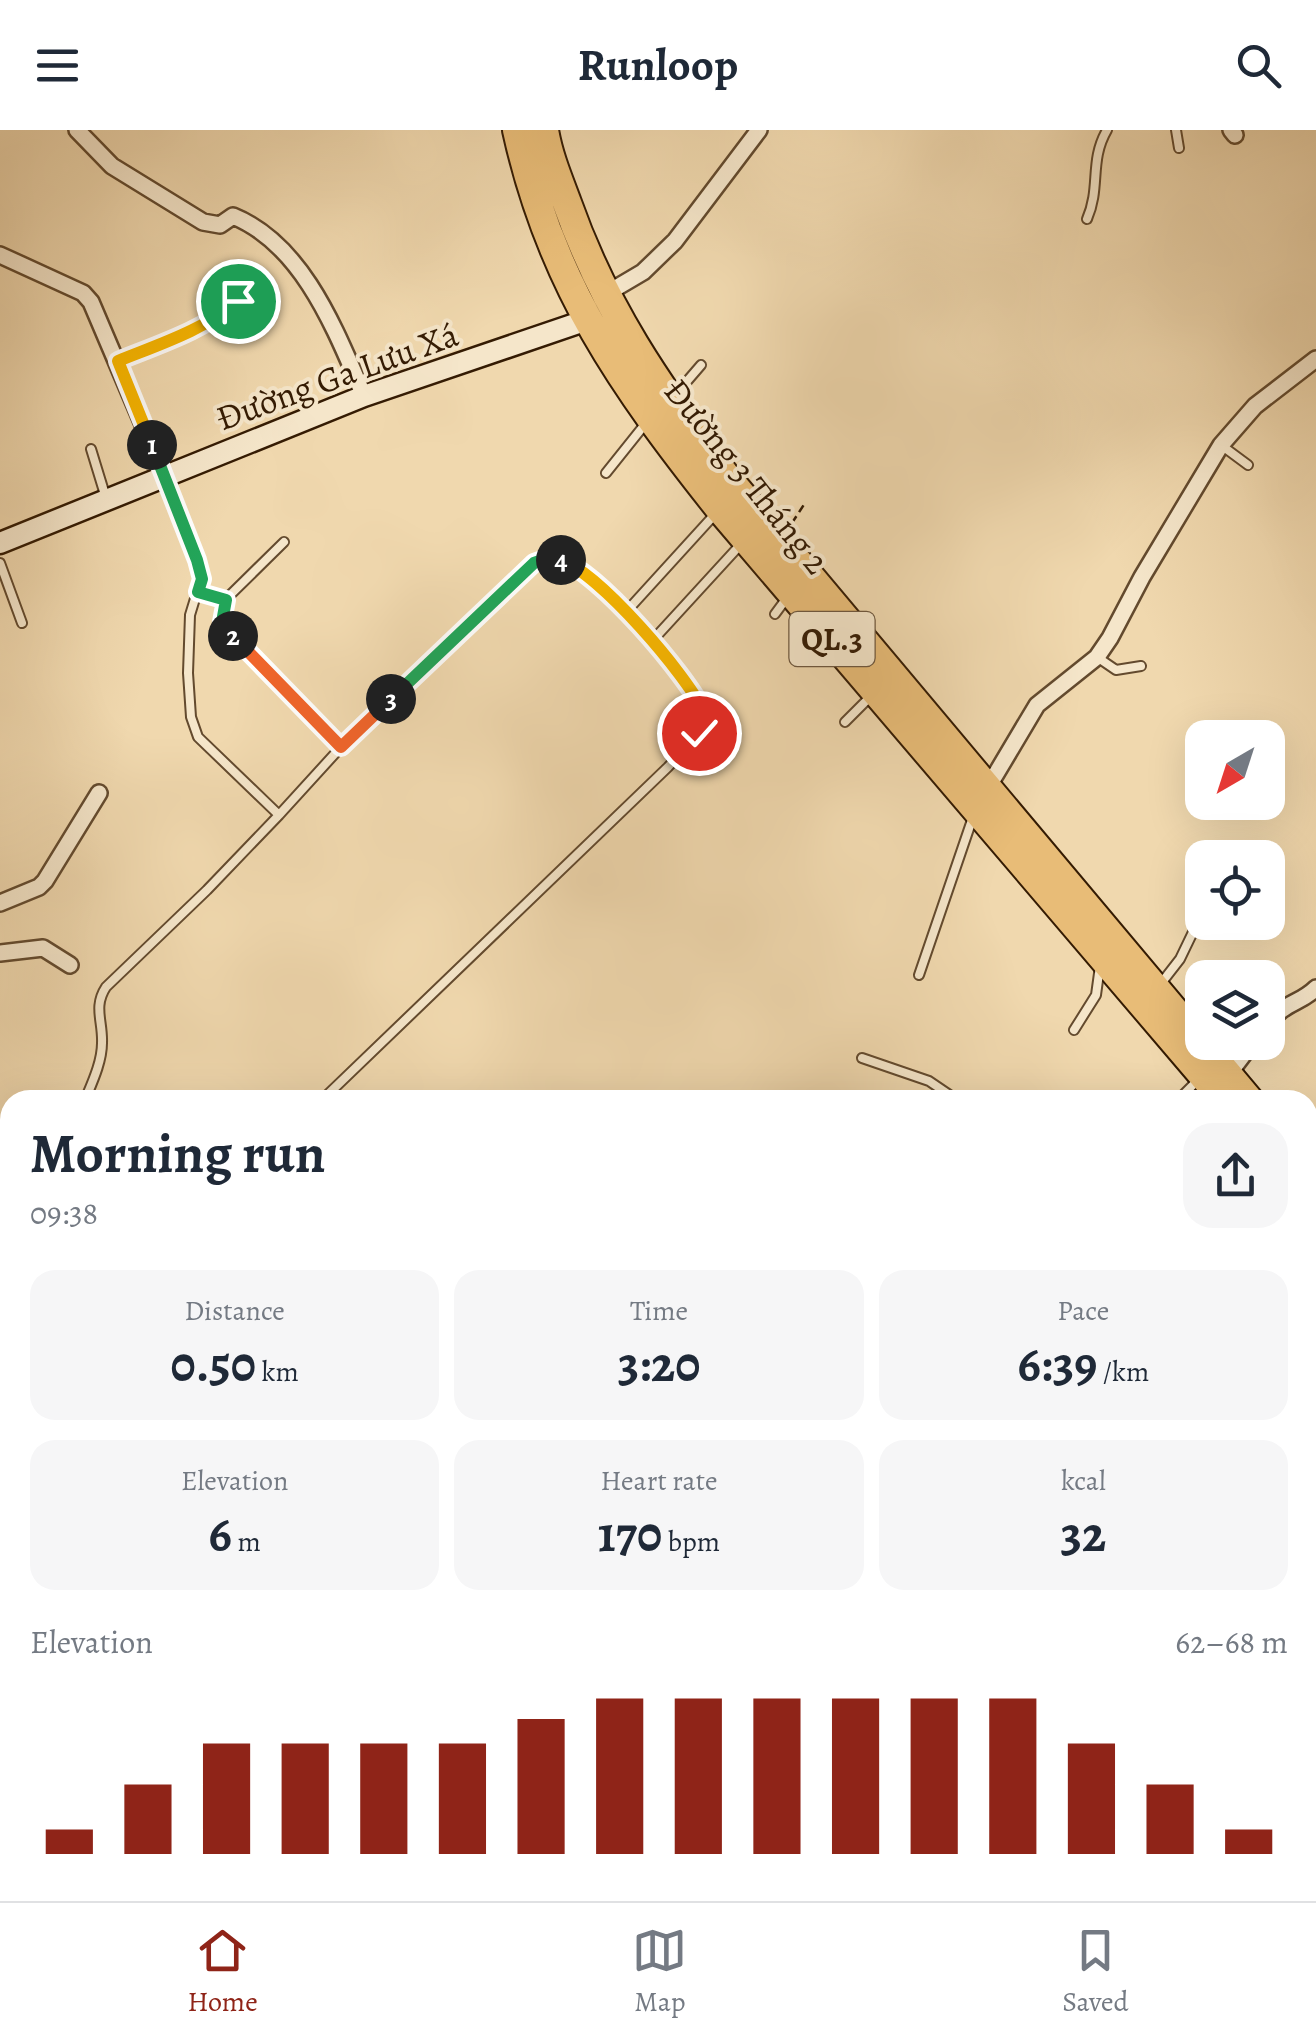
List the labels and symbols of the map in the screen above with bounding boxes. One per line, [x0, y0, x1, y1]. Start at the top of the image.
pin [196, 259, 281, 344]
street label: Đường Ga Lưu Xá [209, 310, 465, 442]
street label: Đường 3 Tháng 2 [653, 368, 841, 584]
pin: 1 [127, 420, 177, 470]
pin: 4 [536, 535, 586, 585]
pin: 2 [208, 611, 258, 661]
road number: QL.3 [790, 612, 874, 666]
pin: 3 [366, 674, 416, 724]
pin [657, 691, 742, 776]
north arrow [1185, 720, 1285, 820]

